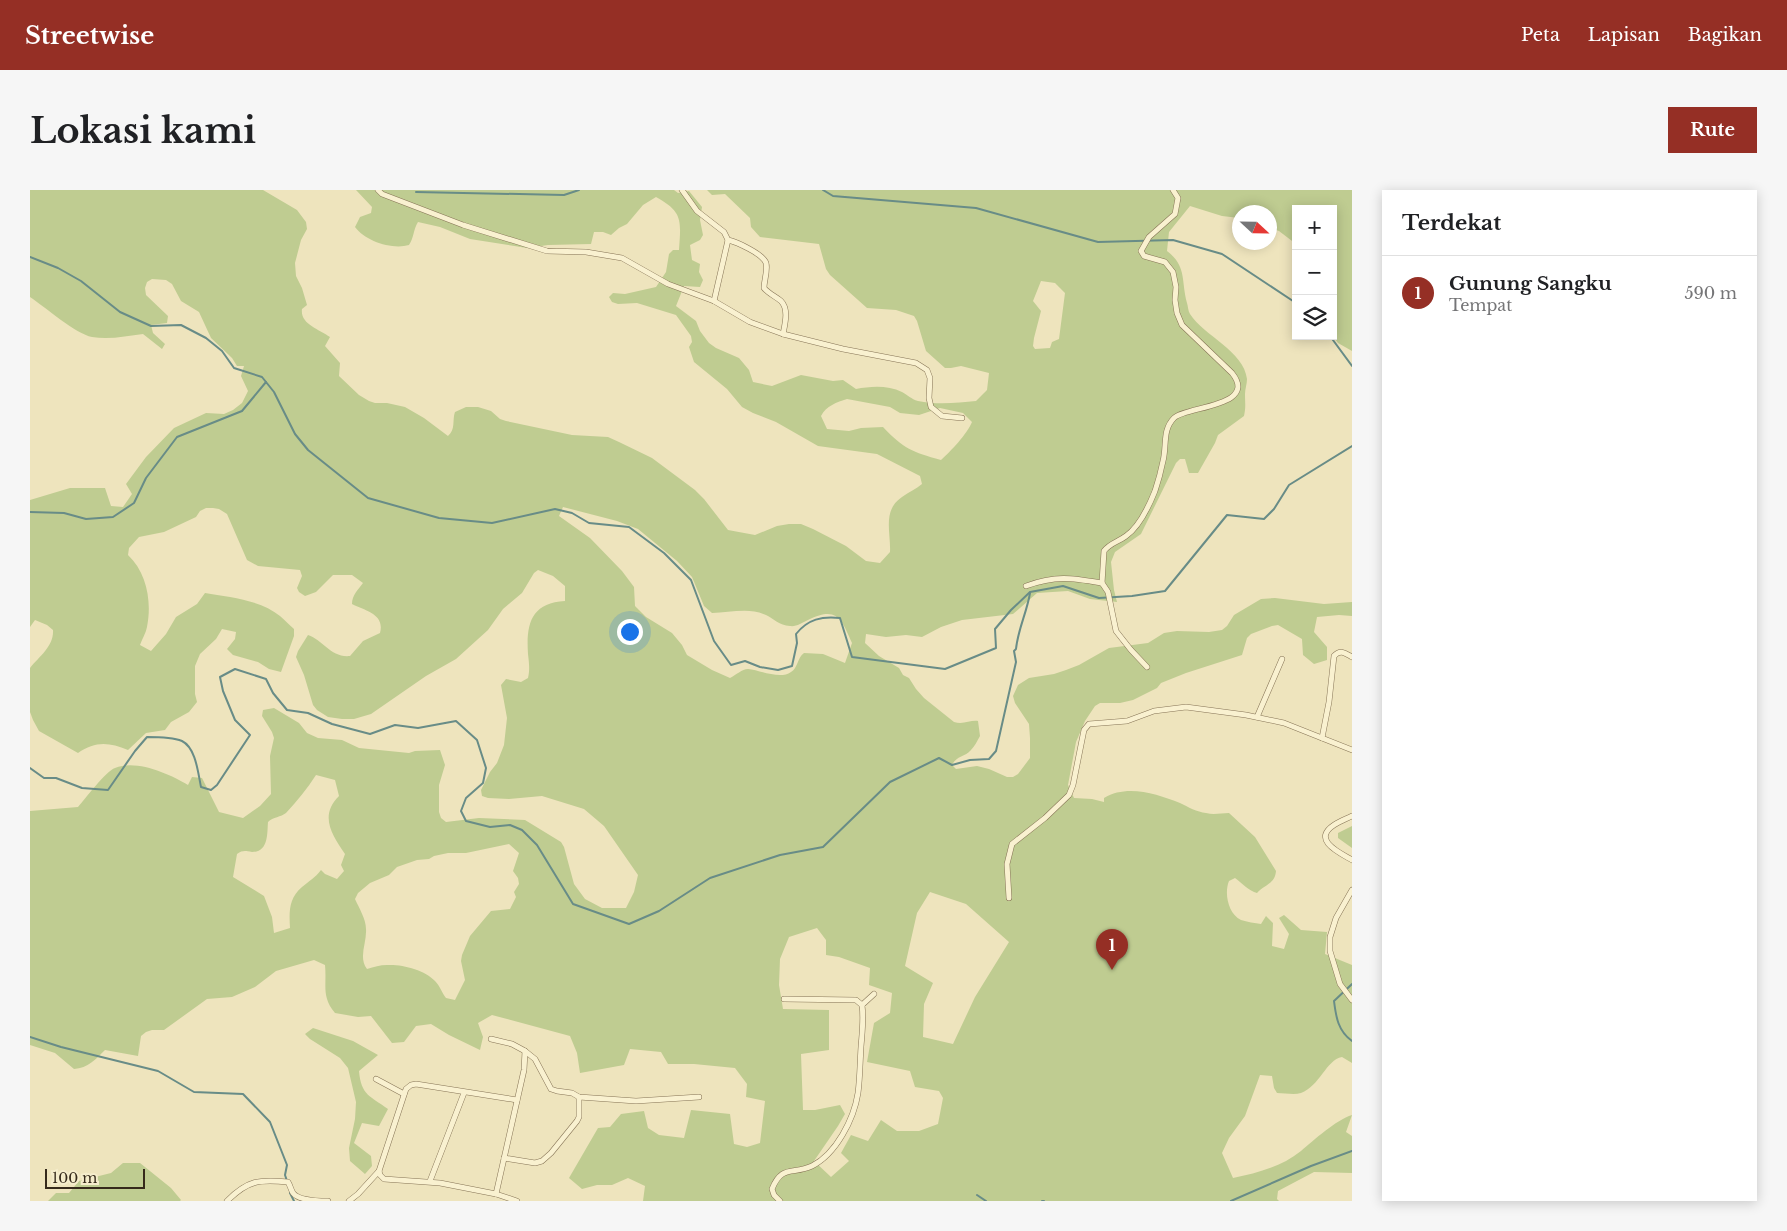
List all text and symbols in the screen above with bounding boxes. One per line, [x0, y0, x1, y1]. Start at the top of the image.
text: Streetwise [25, 21, 154, 50]
text: Peta [1521, 24, 1560, 46]
text: Lapisan [1588, 24, 1660, 46]
text: Bagikan [1688, 24, 1762, 46]
button: Rute [1668, 107, 1757, 153]
text: Lokasi kami [30, 109, 256, 152]
north arrow [1232, 205, 1277, 250]
map controls [1292, 205, 1337, 340]
button: + [1292, 205, 1337, 250]
text: Terdekat [1402, 210, 1501, 236]
button: − [1292, 250, 1337, 295]
text: Gunung Sangku [1449, 272, 1612, 295]
text: 1 [1415, 283, 1421, 303]
text: 590 m [1684, 283, 1737, 303]
button: layers [1292, 295, 1337, 340]
text: Tempat [1449, 295, 1512, 315]
your location [617, 619, 643, 645]
pin: 1 [1096, 929, 1128, 970]
scale bar [45, 1166, 145, 1189]
text: 100 m [52, 1169, 97, 1187]

